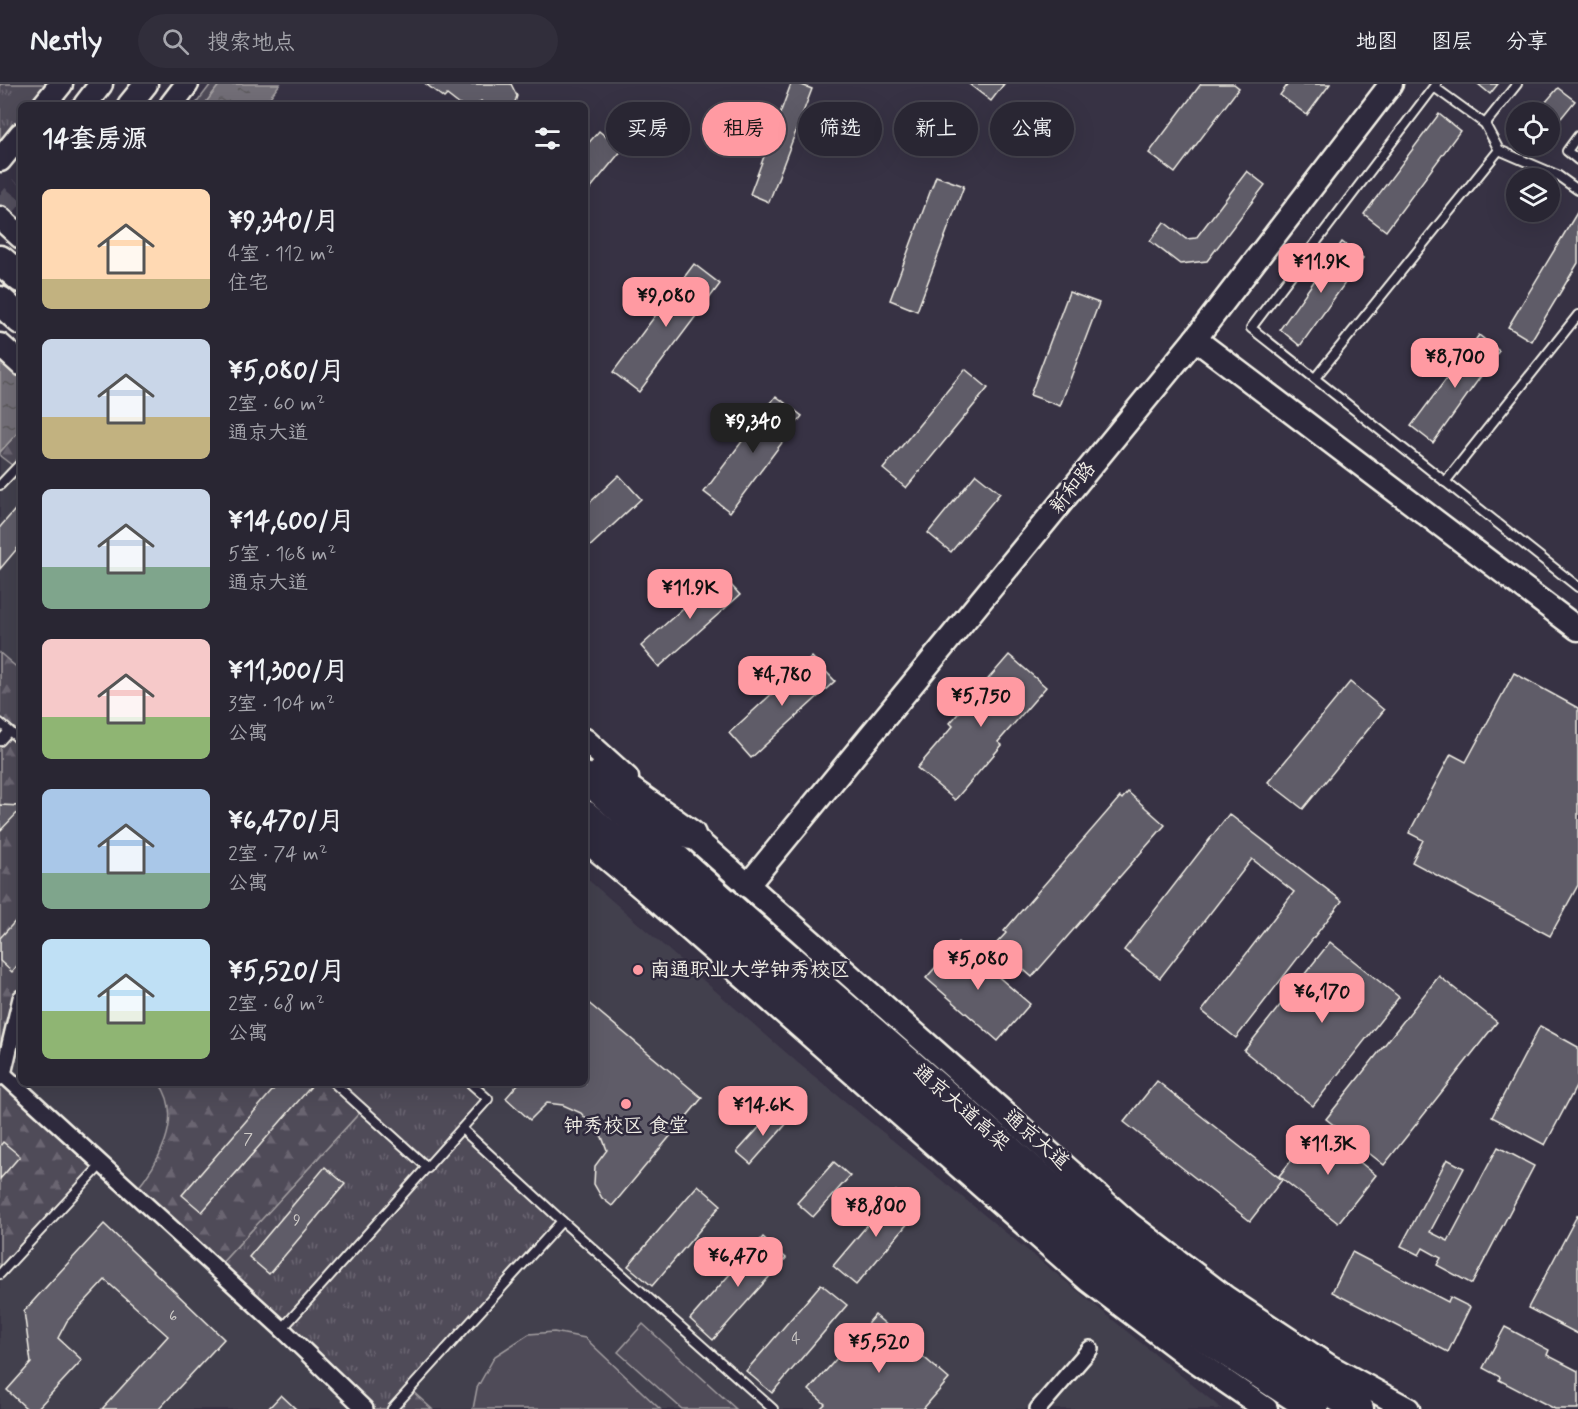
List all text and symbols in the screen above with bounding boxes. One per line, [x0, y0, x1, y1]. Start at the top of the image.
search box [138, 14, 558, 68]
text: Nestly [30, 23, 102, 60]
icon: search [159, 25, 192, 58]
text: 地图 [1356, 28, 1398, 56]
text: 图层 [1431, 28, 1473, 56]
text: 分享 [1506, 28, 1548, 56]
text: 搜索地点 [207, 29, 295, 57]
chip: 买房 [606, 102, 690, 156]
chip: 租房 [702, 102, 786, 156]
chip: 筛选 [798, 102, 882, 156]
chip: 新上 [894, 102, 978, 156]
chip: 公寓 [990, 102, 1074, 156]
map controls [1506, 102, 1560, 222]
button: locate [1506, 102, 1560, 156]
icon: filters [531, 122, 564, 155]
text: 14套房源 [42, 123, 147, 157]
button: layers [1506, 168, 1560, 222]
text: ¥9,340/月 [228, 205, 340, 239]
icon: home [90, 213, 162, 285]
text: 4室 · 112 m² [228, 241, 335, 268]
pin: ¥11.9K [1272, 243, 1370, 294]
text: ¥11.9K [1292, 249, 1350, 276]
text: 住宅 [228, 270, 268, 297]
pin: ¥9,080 [617, 277, 715, 328]
text: ¥9,080 [636, 283, 696, 310]
pin: ¥8,700 [1406, 338, 1504, 389]
text: ¥8,700 [1425, 344, 1485, 371]
text: ¥5,080/月 [228, 355, 345, 389]
icon: home [90, 363, 162, 435]
text: 2室 · 60 m² [228, 391, 325, 418]
pin: ¥9,340 [704, 403, 802, 454]
text: ¥9,340 [724, 409, 782, 436]
text: 通京大道 [228, 420, 308, 447]
street label: 新和路 [1044, 455, 1103, 520]
text: ¥14,600/月 [228, 505, 355, 539]
icon: home [90, 513, 162, 585]
text: 5室 · 168 m² [228, 541, 336, 568]
pin: ¥11.9K [641, 569, 739, 620]
text: 通京大道 [228, 570, 308, 597]
text: ¥11.9K [661, 575, 719, 602]
text: ¥11,300/月 [228, 655, 349, 689]
pin: ¥4,780 [733, 656, 831, 707]
text: ¥4,780 [752, 662, 812, 689]
icon: home [90, 663, 162, 735]
pin: ¥5,750 [932, 677, 1030, 728]
text: ¥5,750 [951, 683, 1011, 710]
text: 3室 · 104 m² [228, 691, 335, 718]
text: 公寓 [228, 720, 268, 747]
text: ¥6,470/月 [228, 805, 344, 839]
icon: home [90, 813, 162, 885]
text: 2室 · 74 m² [228, 841, 328, 868]
text: 公寓 [228, 870, 268, 897]
pin: ¥5,080 [929, 940, 1027, 991]
text: ¥5,080 [947, 946, 1009, 973]
text: ¥5,520/月 [228, 955, 345, 989]
place label: 南通职业大学钟秀校区 [650, 957, 850, 984]
icon: home [90, 963, 162, 1035]
marker: 南通职业大学钟秀校区 [631, 963, 645, 977]
pin: ¥6,170 [1273, 973, 1371, 1024]
text: ¥6,170 [1293, 979, 1351, 1006]
text: 2室 · 68 m² [228, 991, 325, 1018]
text: 公寓 [228, 1020, 268, 1047]
street label: 通京大道高架 [907, 1058, 1015, 1158]
pin: ¥14.6K [714, 1086, 812, 1137]
text: ¥14.6K [732, 1092, 794, 1119]
marker: 钟秀校区 食堂 [619, 1097, 633, 1111]
street label: 通京大道 [997, 1104, 1075, 1176]
place label: 钟秀校区 食堂 [563, 1113, 689, 1140]
pin: ¥11.3K [1279, 1125, 1377, 1176]
house number: 7 [243, 1129, 253, 1150]
text: ¥11.3K [1300, 1131, 1356, 1158]
pin: ¥8,800 [827, 1187, 925, 1238]
text: ¥8,800 [845, 1193, 907, 1220]
house number: 9 [293, 1210, 301, 1231]
pin: ¥6,470 [689, 1237, 787, 1288]
text: ¥6,470 [708, 1243, 768, 1270]
house number: 6 [169, 1306, 177, 1327]
pin: ¥5,520 [830, 1323, 928, 1374]
house number: 4 [791, 1328, 801, 1349]
text: ¥5,520 [848, 1329, 910, 1356]

